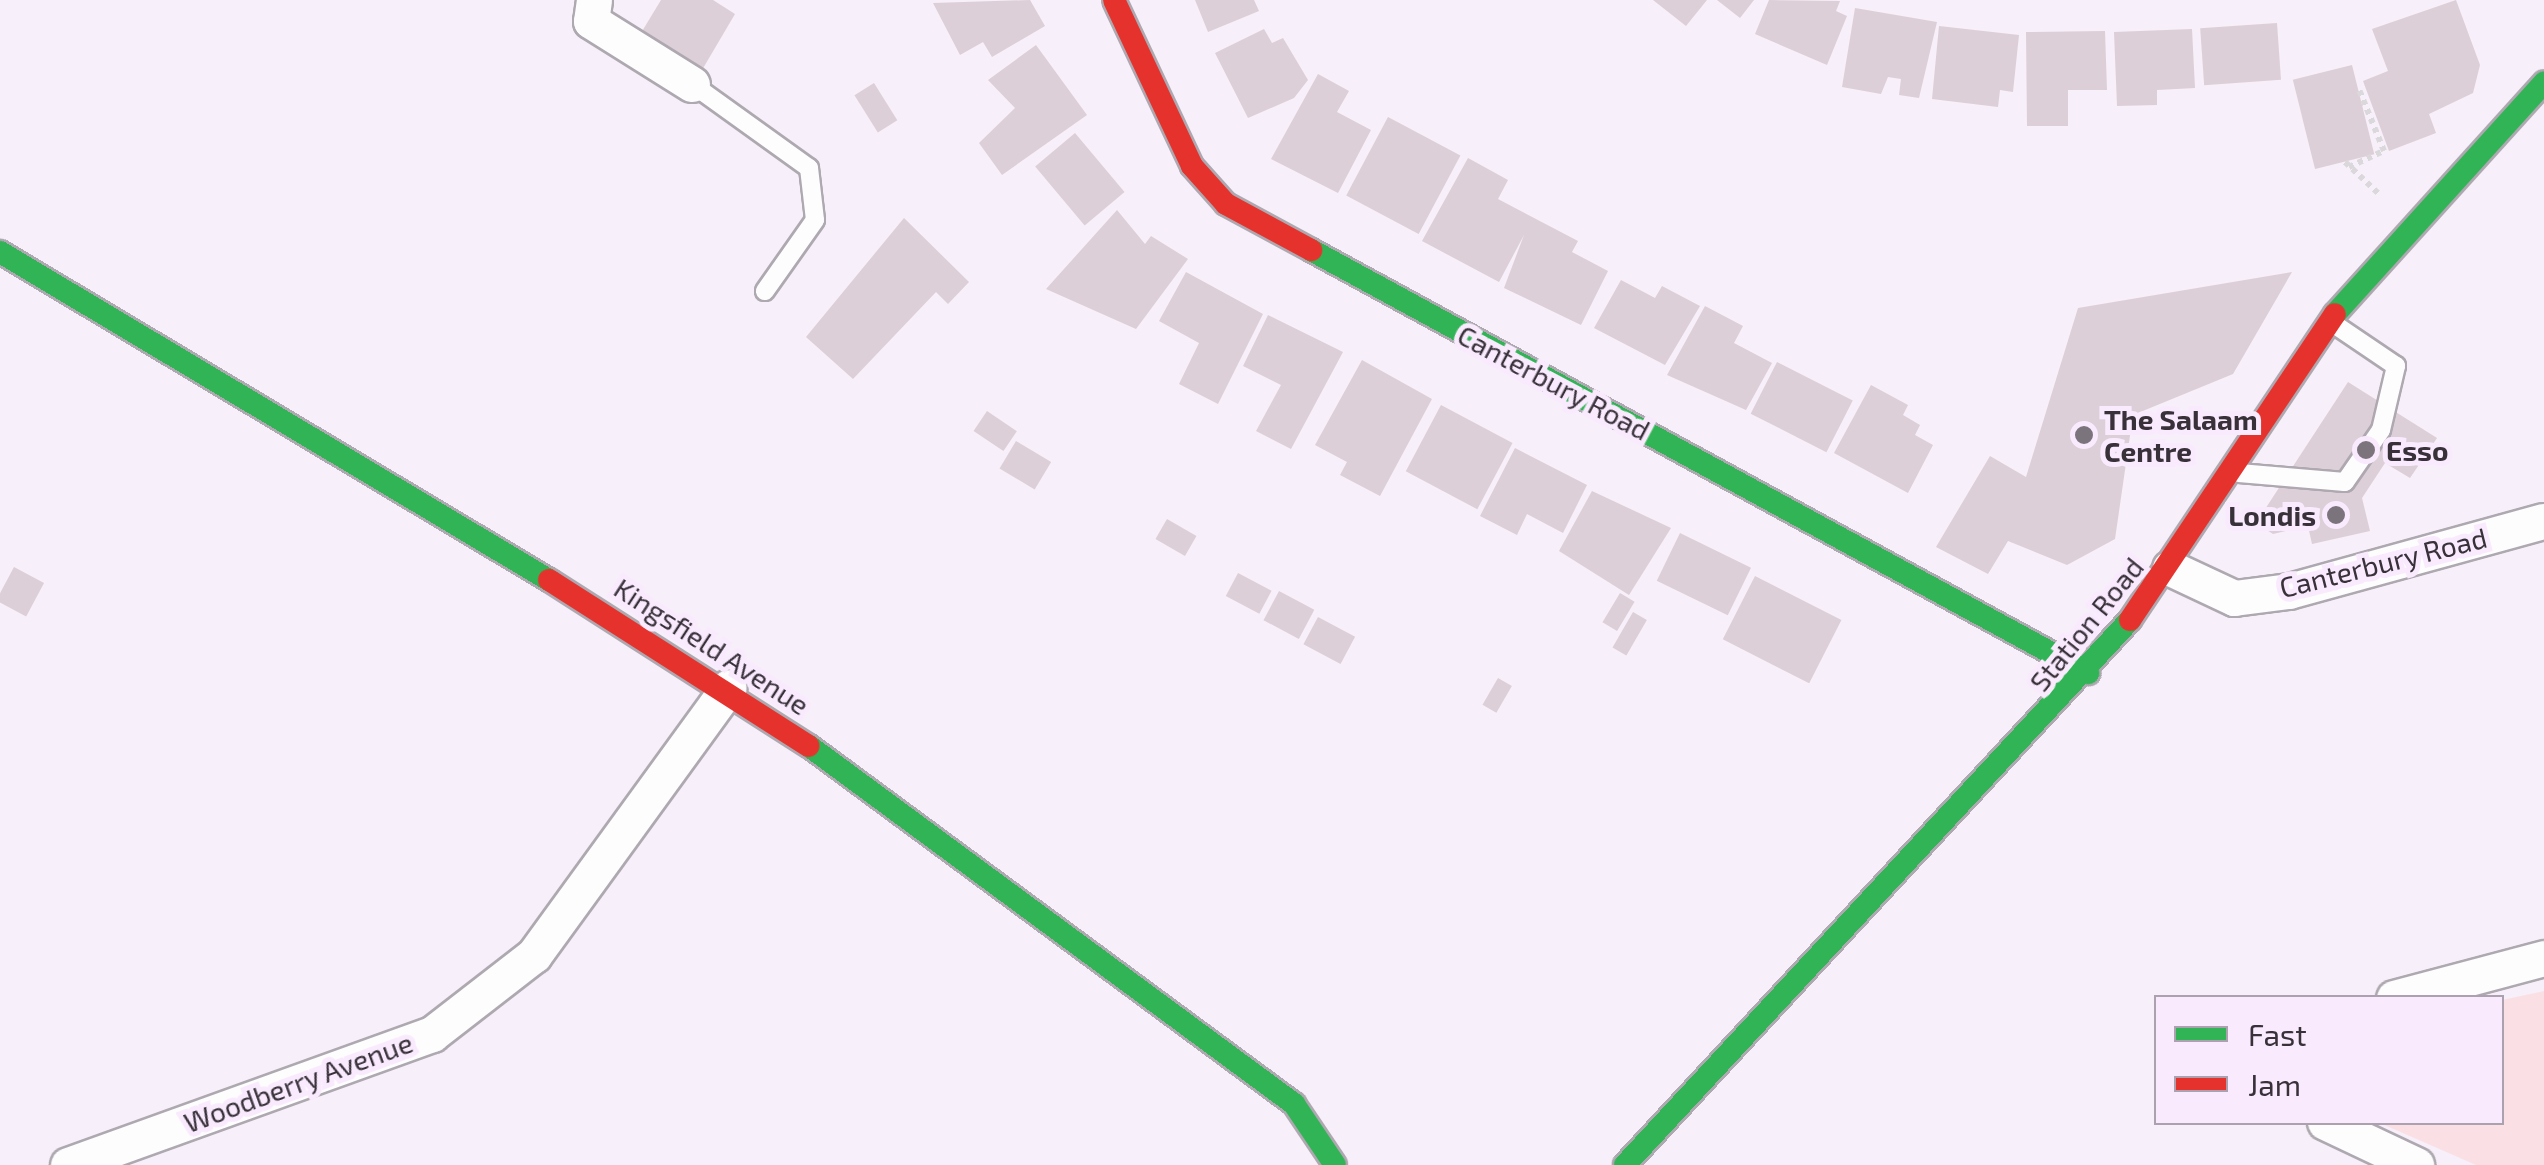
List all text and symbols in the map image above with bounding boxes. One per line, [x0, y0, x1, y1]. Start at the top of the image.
street label: Canterbury Road [1452, 317, 1656, 447]
place label: The Salaam Centre [2104, 402, 2258, 468]
marker: The Salaam Centre [2073, 424, 2095, 446]
place label: Esso [2386, 433, 2448, 467]
marker: Esso [2355, 439, 2377, 461]
place label: Londis [2228, 498, 2316, 532]
marker: Londis [2325, 504, 2347, 526]
street label: Canterbury Road [2275, 520, 2491, 604]
street label: Station Road [2022, 550, 2150, 698]
street label: Kingsfield Avenue [608, 570, 816, 722]
legend [2154, 995, 2504, 1125]
text: Fast [2248, 1016, 2307, 1052]
street label: Woodberry Avenue [178, 1025, 418, 1139]
text: Jam [2248, 1066, 2301, 1102]

